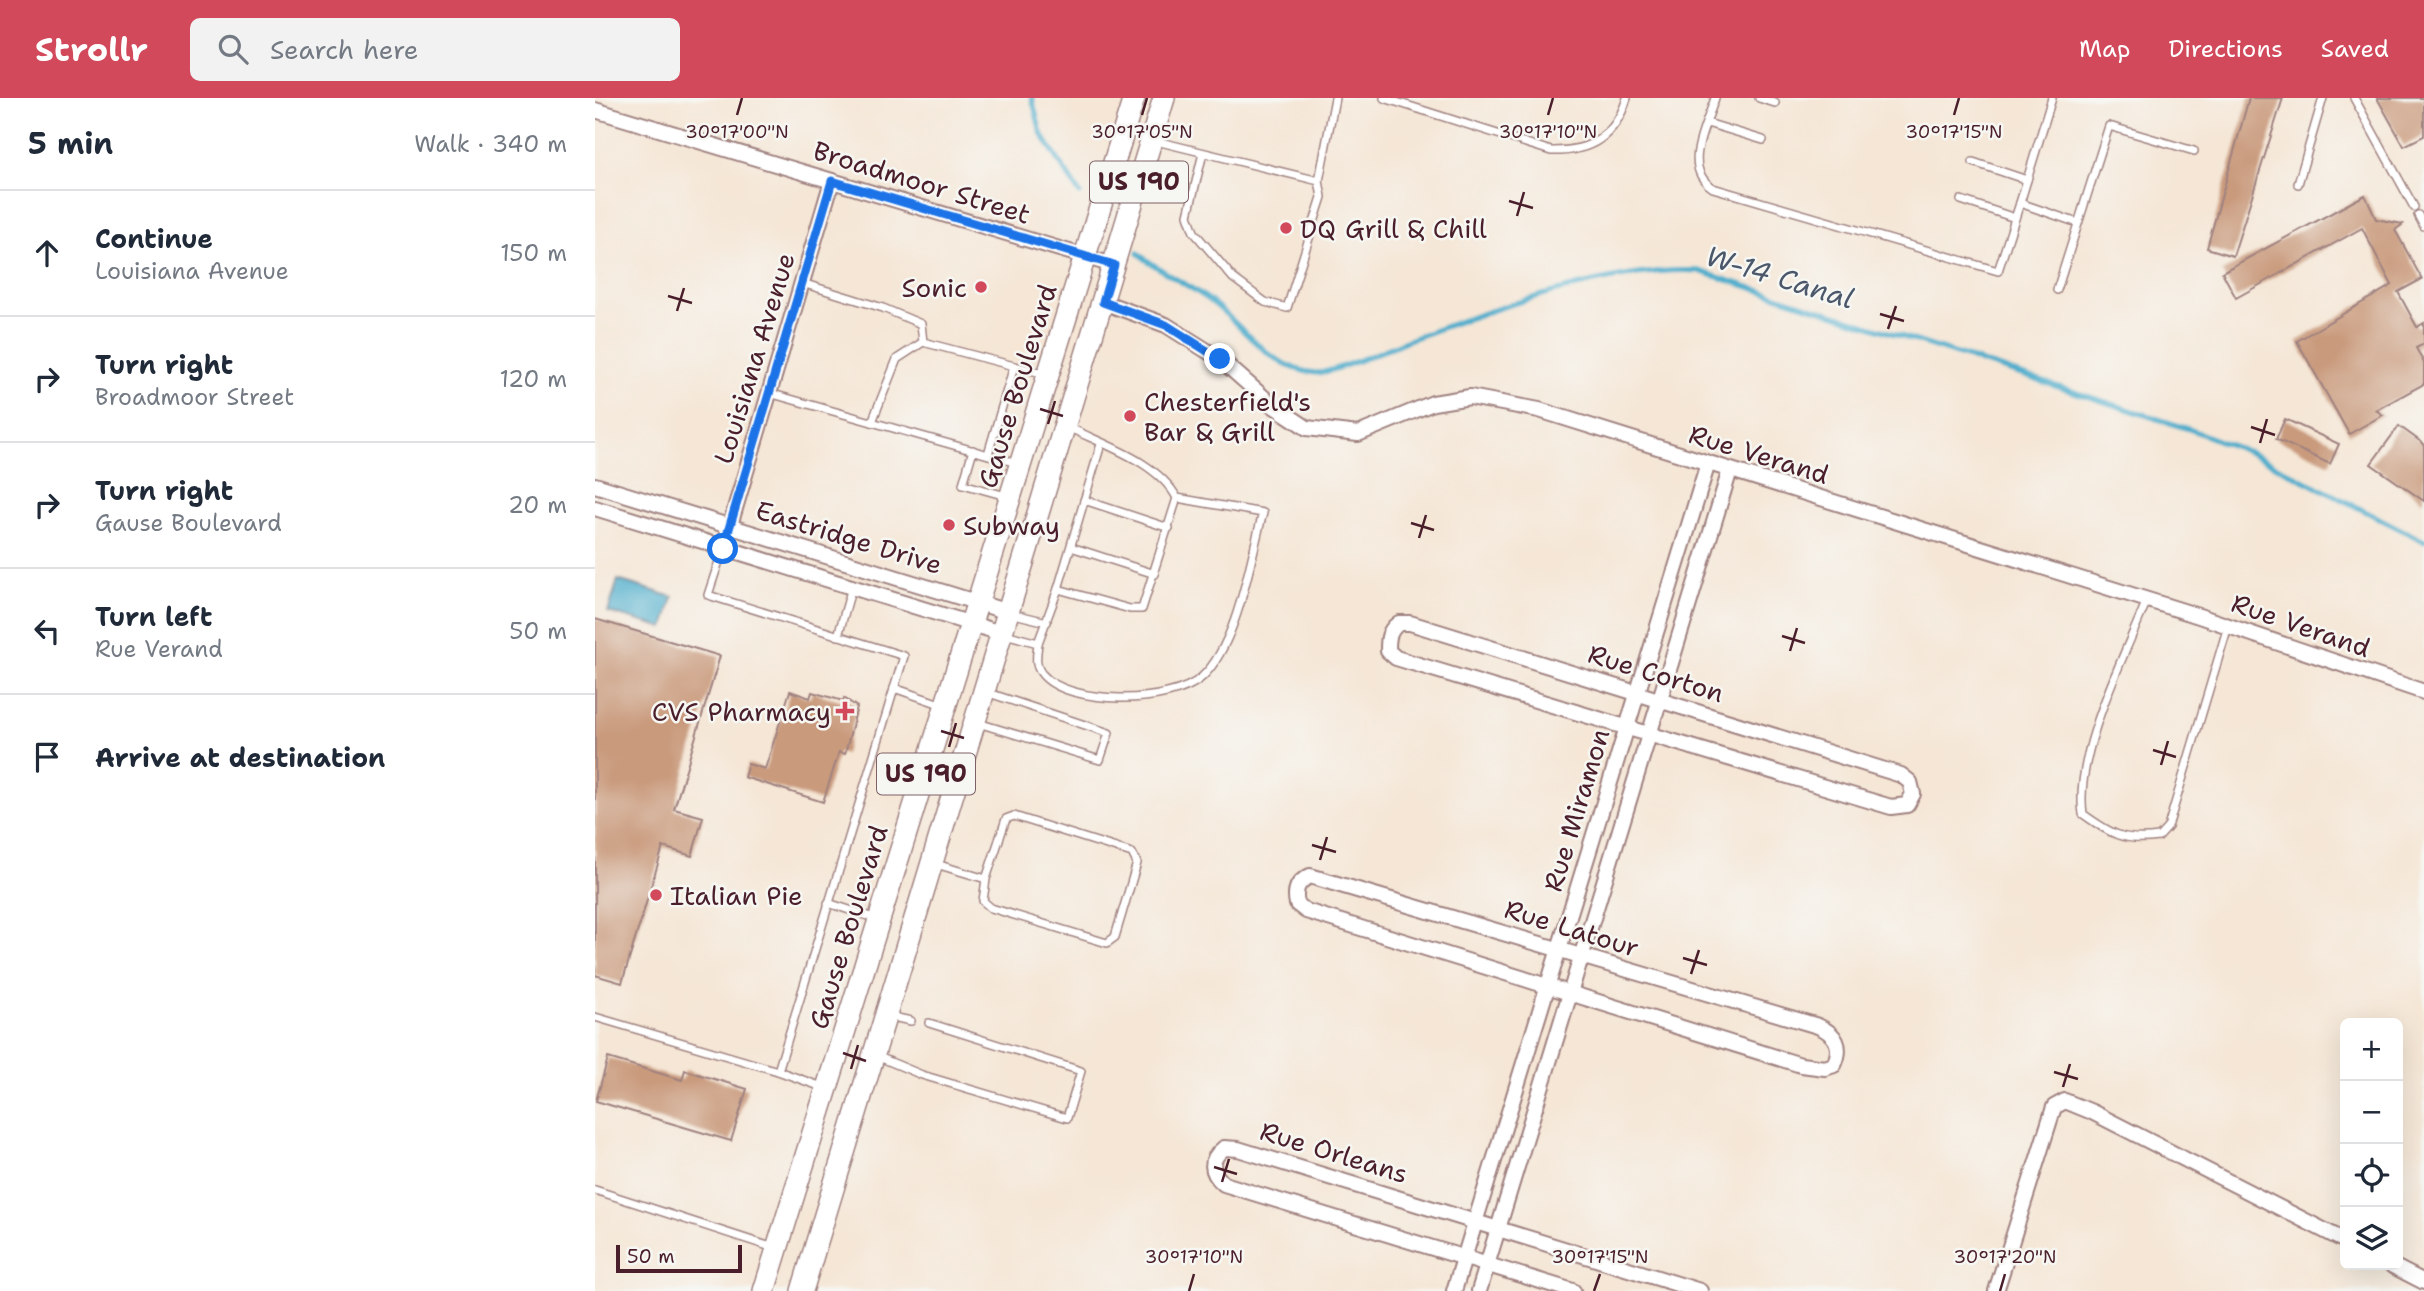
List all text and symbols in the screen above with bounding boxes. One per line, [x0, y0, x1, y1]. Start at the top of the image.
search box [190, 18, 680, 81]
text: Strollr [35, 27, 148, 72]
icon: search [214, 30, 252, 68]
text: Search here [270, 32, 419, 67]
text: Map [2079, 33, 2130, 65]
text: Directions [2168, 33, 2283, 65]
text: Saved [2321, 33, 2389, 65]
text: 30°17'00"N [685, 120, 789, 144]
text: 30°17'05"N [1091, 120, 1193, 144]
text: 30°17'10"N [1499, 120, 1597, 144]
text: 30°17'15"N [1906, 120, 2002, 144]
text: 5 min [28, 123, 113, 164]
text: Walk · 340 m [414, 129, 567, 159]
street label: Broadmoor Street [809, 132, 1035, 232]
road number: US 190 [1090, 162, 1188, 202]
place label: DQ Grill & Chill [1300, 211, 1487, 246]
marker: DQ Grill & Chill [1278, 220, 1294, 236]
text: Continue [95, 221, 213, 256]
icon: ahead [28, 234, 66, 272]
water label: W-14 Canal [1701, 236, 1859, 318]
text: 150 m [500, 238, 567, 268]
street label: Louisiana Avenue [705, 248, 803, 468]
text: Louisiana Avenue [95, 256, 289, 286]
place label: Sonic [901, 270, 967, 305]
marker: Sonic [973, 279, 989, 295]
street label: Gause Boulevard [969, 280, 1065, 492]
route end [1204, 343, 1235, 374]
text: Turn right [95, 347, 233, 382]
icon: right [28, 360, 66, 398]
text: 120 m [499, 364, 567, 394]
text: Broadmoor Street [95, 382, 294, 412]
place label: Chesterfield's Bar & Grill [1144, 384, 1311, 449]
marker: Chesterfield's Bar & Grill [1122, 408, 1138, 424]
street label: Rue Verand [1685, 416, 1833, 492]
text: Turn right [95, 473, 233, 508]
icon: right [28, 486, 66, 524]
text: 20 m [508, 490, 567, 520]
street label: Eastridge Drive [752, 492, 946, 582]
text: Gause Boulevard [95, 508, 282, 538]
place label: Subway [963, 508, 1060, 543]
marker: Subway [941, 517, 957, 533]
route start [707, 533, 738, 564]
street label: Rue Verand [2227, 585, 2375, 665]
text: Turn left [95, 599, 212, 634]
icon: left [28, 612, 66, 650]
text: 50 m [509, 616, 567, 646]
text: Rue Verand [95, 634, 223, 664]
street label: Rue Corton [1584, 636, 1728, 710]
place label: CVS Pharmacy [652, 694, 831, 729]
marker: CVS Pharmacy [837, 703, 853, 719]
street label: Rue Miramon [1535, 724, 1617, 896]
icon: arrive [28, 738, 66, 776]
text: Arrive at destination [95, 740, 385, 775]
road number: US 190 [877, 754, 975, 794]
street label: Gause Boulevard [800, 821, 896, 1033]
place label: Italian Pie [670, 878, 803, 913]
marker: Italian Pie [648, 887, 664, 903]
street label: Rue Latour [1500, 891, 1644, 965]
map controls [2340, 1018, 2403, 1270]
button: + [2340, 1018, 2403, 1081]
button: − [2340, 1081, 2403, 1144]
street label: Rue Orleans [1256, 1113, 1412, 1191]
button: locate [2340, 1144, 2403, 1207]
button: layers [2340, 1207, 2403, 1270]
scale bar [616, 1242, 742, 1274]
text: 50 m [627, 1244, 675, 1269]
text: 30°17'10"N [1145, 1245, 1243, 1269]
text: 30°17'15"N [1552, 1245, 1648, 1269]
text: 30°17'20"N [1954, 1245, 2056, 1269]

